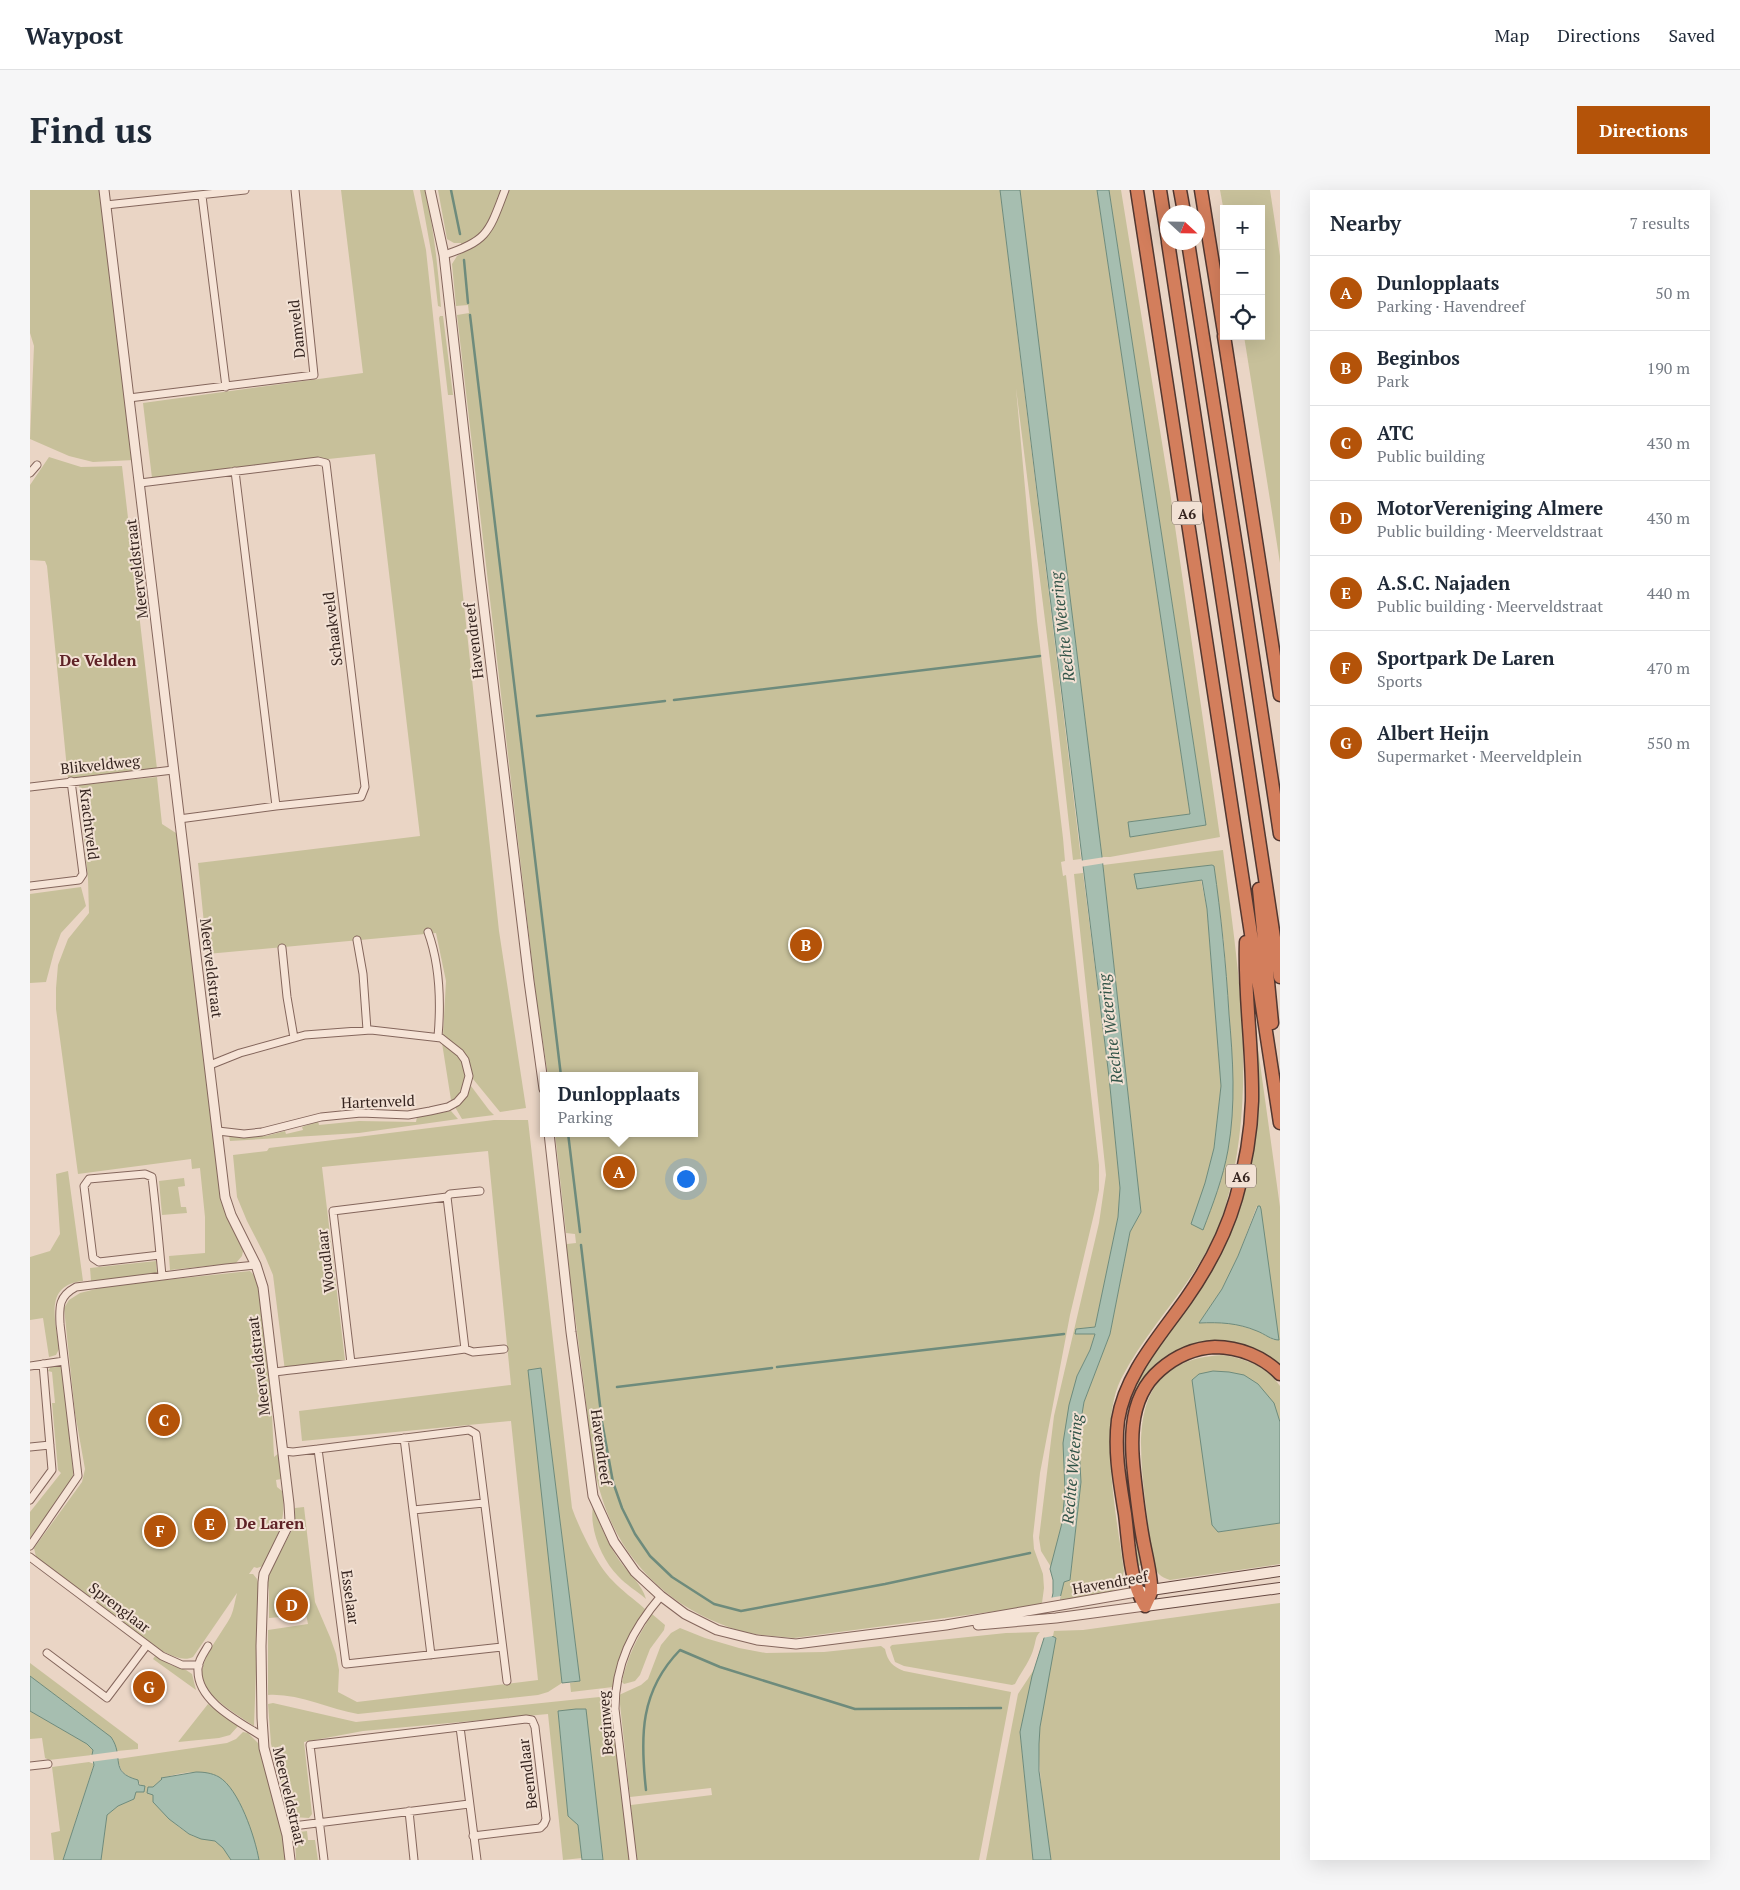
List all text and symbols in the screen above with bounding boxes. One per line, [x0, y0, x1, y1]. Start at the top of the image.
text: Waypost [25, 19, 123, 51]
text: Map [1494, 23, 1529, 47]
text: Directions [1557, 23, 1640, 47]
text: Saved [1668, 23, 1715, 47]
button: Directions [1577, 106, 1710, 154]
text: Find us [30, 107, 152, 153]
north arrow [1160, 205, 1205, 250]
map controls [1220, 205, 1265, 340]
button: + [1220, 205, 1265, 250]
text: Nearby [1330, 209, 1401, 237]
text: 7 results [1630, 212, 1690, 234]
button: − [1220, 250, 1265, 295]
text: Dunlopplaats [1377, 270, 1499, 295]
text: A [1340, 282, 1352, 304]
text: 50 m [1655, 282, 1690, 304]
button: locate [1220, 295, 1265, 340]
text: Parking · Havendreef [1377, 295, 1525, 317]
street label: Damveld [283, 299, 309, 359]
text: Beginbos [1377, 345, 1460, 370]
text: B [1341, 357, 1351, 379]
text: 190 m [1647, 357, 1690, 379]
text: Park [1377, 370, 1409, 392]
text: ATC [1377, 420, 1414, 445]
text: C [1341, 432, 1351, 454]
text: 430 m [1647, 432, 1690, 454]
text: Public building [1377, 445, 1485, 467]
text: MotorVereniging Almere [1377, 495, 1603, 520]
road number: A6 [1172, 502, 1202, 524]
text: D [1340, 507, 1352, 529]
text: 430 m [1647, 507, 1690, 529]
street label: Meerveldstraat [120, 518, 152, 620]
text: Public building · Meerveldstraat [1377, 520, 1603, 542]
water label: Rechte Wetering [1044, 570, 1080, 684]
text: A.S.C. Najaden [1377, 570, 1510, 595]
text: E [1341, 582, 1351, 604]
text: 440 m [1647, 582, 1690, 604]
street label: Schaakveld [318, 591, 346, 667]
text: Public building · Meerveldstraat [1377, 595, 1603, 617]
street label: Havendreef [458, 601, 488, 680]
text: Sportpark De Laren [1377, 645, 1554, 670]
district label: De Velden [60, 649, 137, 671]
text: F [1341, 657, 1351, 679]
text: 470 m [1647, 657, 1690, 679]
text: Sports [1377, 670, 1423, 692]
text: Albert Heijn [1377, 720, 1489, 745]
text: G [1340, 732, 1352, 754]
text: 550 m [1647, 732, 1690, 754]
text: Supermarket · Meerveldplein [1377, 745, 1582, 767]
street label: Blikveldweg [59, 750, 142, 778]
street label: Krachtveld [76, 787, 104, 861]
street label: Meerveldstraat [196, 917, 228, 1019]
pin: B [790, 926, 822, 964]
water label: Rechte Wetering [1092, 972, 1128, 1086]
popup [540, 1072, 698, 1137]
text: Dunlopplaats [558, 1081, 680, 1106]
street label: Hartenveld [341, 1090, 415, 1112]
text: Parking [558, 1106, 613, 1128]
pin: A [603, 1153, 635, 1191]
road number: A6 [1226, 1164, 1256, 1188]
your location [673, 1166, 699, 1192]
street label: Woudlaar [311, 1228, 339, 1294]
street label: Meerveldstraat [242, 1315, 274, 1417]
pin: C [148, 1401, 180, 1439]
street label: Havendreef [587, 1408, 617, 1487]
water label: Rechte Wetering [1056, 1412, 1088, 1526]
pin: E [194, 1505, 226, 1543]
pin: F [144, 1512, 176, 1550]
district label: De Laren [236, 1512, 305, 1534]
street label: Havendreef [1071, 1565, 1150, 1598]
street label: Esselaar [337, 1569, 365, 1626]
street label: Sprenglaar [85, 1577, 155, 1637]
pin: D [276, 1586, 308, 1624]
pin: G [133, 1668, 165, 1706]
street label: Beginweg [593, 1689, 617, 1756]
street label: Beemdlaar [513, 1737, 541, 1810]
street label: Meerveldstraat [269, 1745, 311, 1848]

